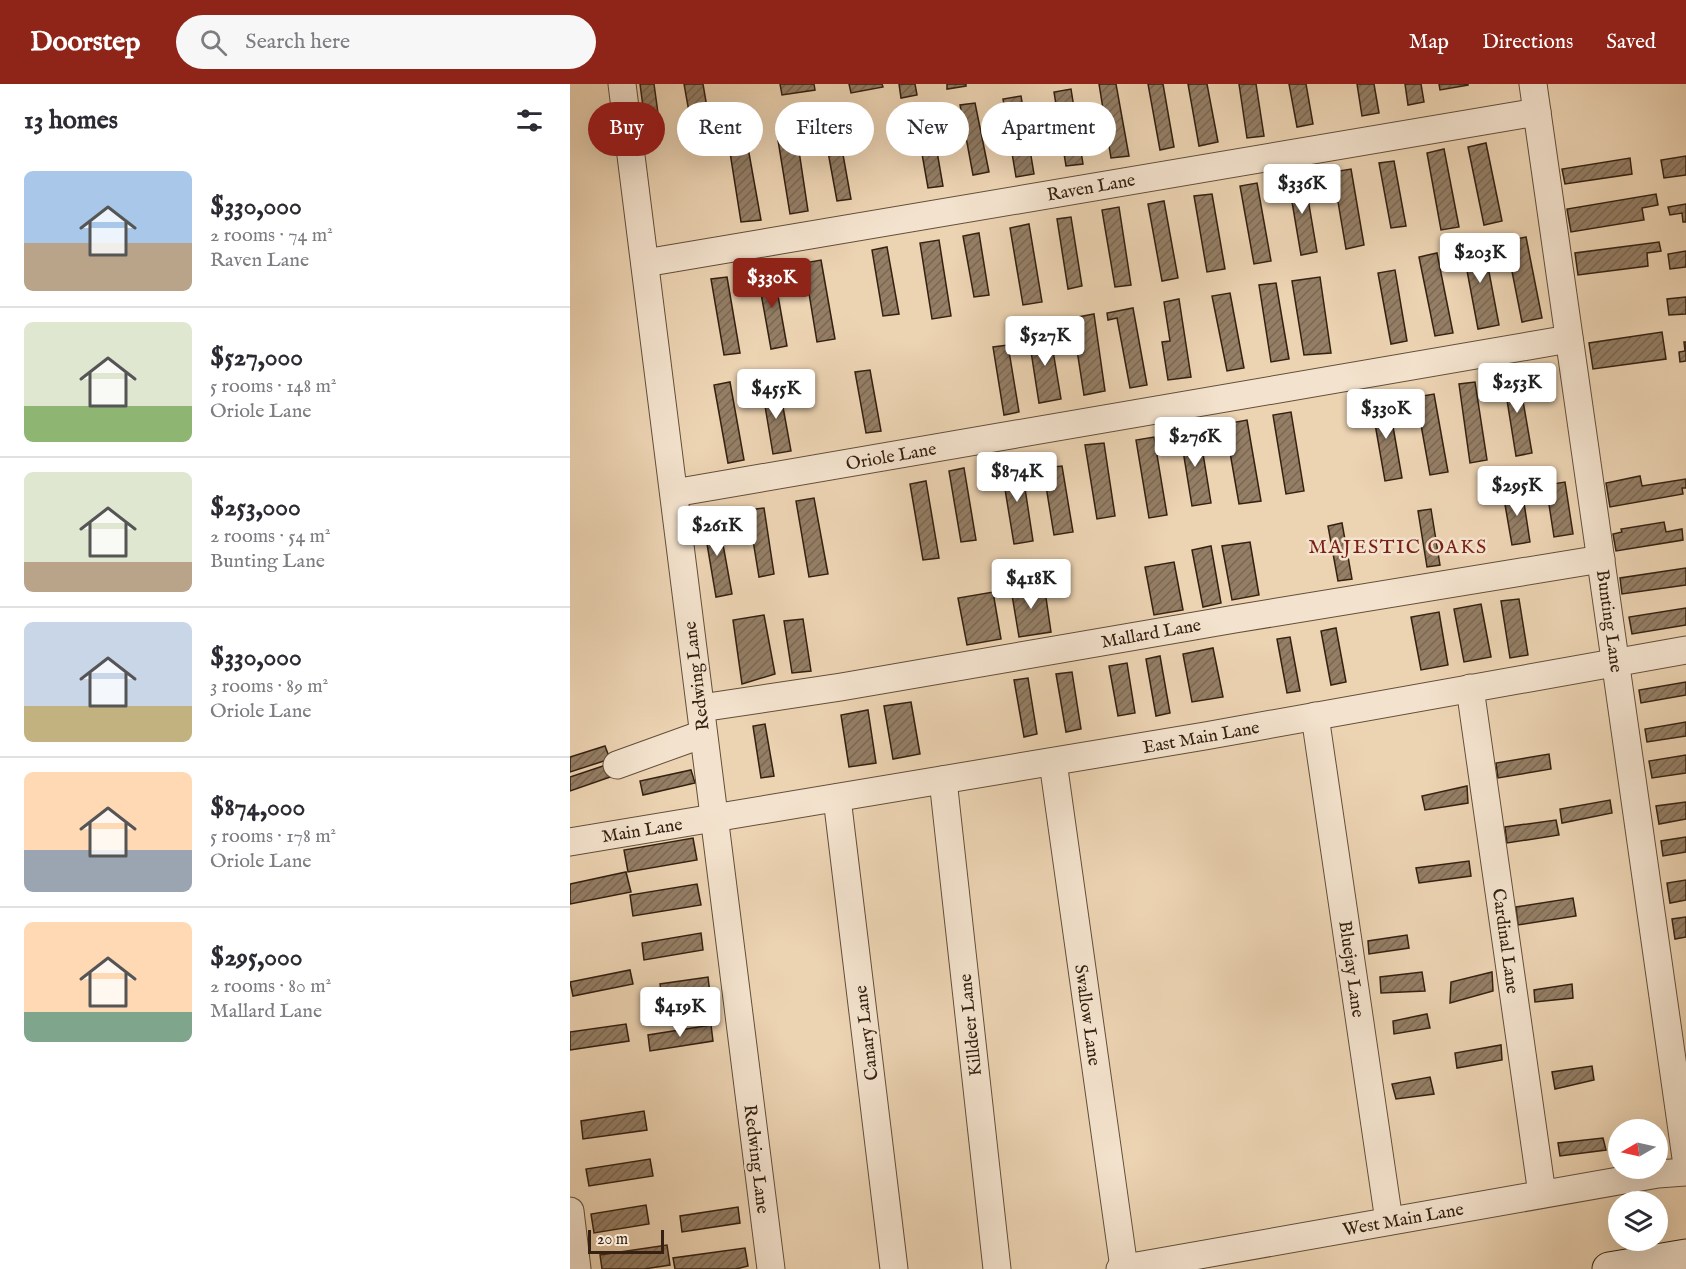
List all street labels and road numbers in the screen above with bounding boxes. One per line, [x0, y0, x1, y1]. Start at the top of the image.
street label: Raven Lane [1045, 169, 1137, 208]
street label: Oriole Lane [844, 438, 938, 477]
street label: Bunting Lane [1590, 568, 1627, 674]
street label: Mallard Lane [1100, 614, 1203, 655]
street label: Redwing Lane [679, 620, 716, 732]
street label: East Main Lane [1141, 717, 1261, 760]
street label: Main Lane [600, 814, 684, 849]
street label: Cardinal Lane [1486, 887, 1523, 995]
street label: Bluejay Lane [1332, 919, 1369, 1019]
street label: Swallow Lane [1068, 963, 1105, 1067]
street label: Killdeer Lane [955, 973, 988, 1077]
street label: Canary Lane [850, 984, 885, 1082]
street label: Redwing Lane [737, 1103, 774, 1215]
street label: West Main Lane [1341, 1199, 1466, 1242]

